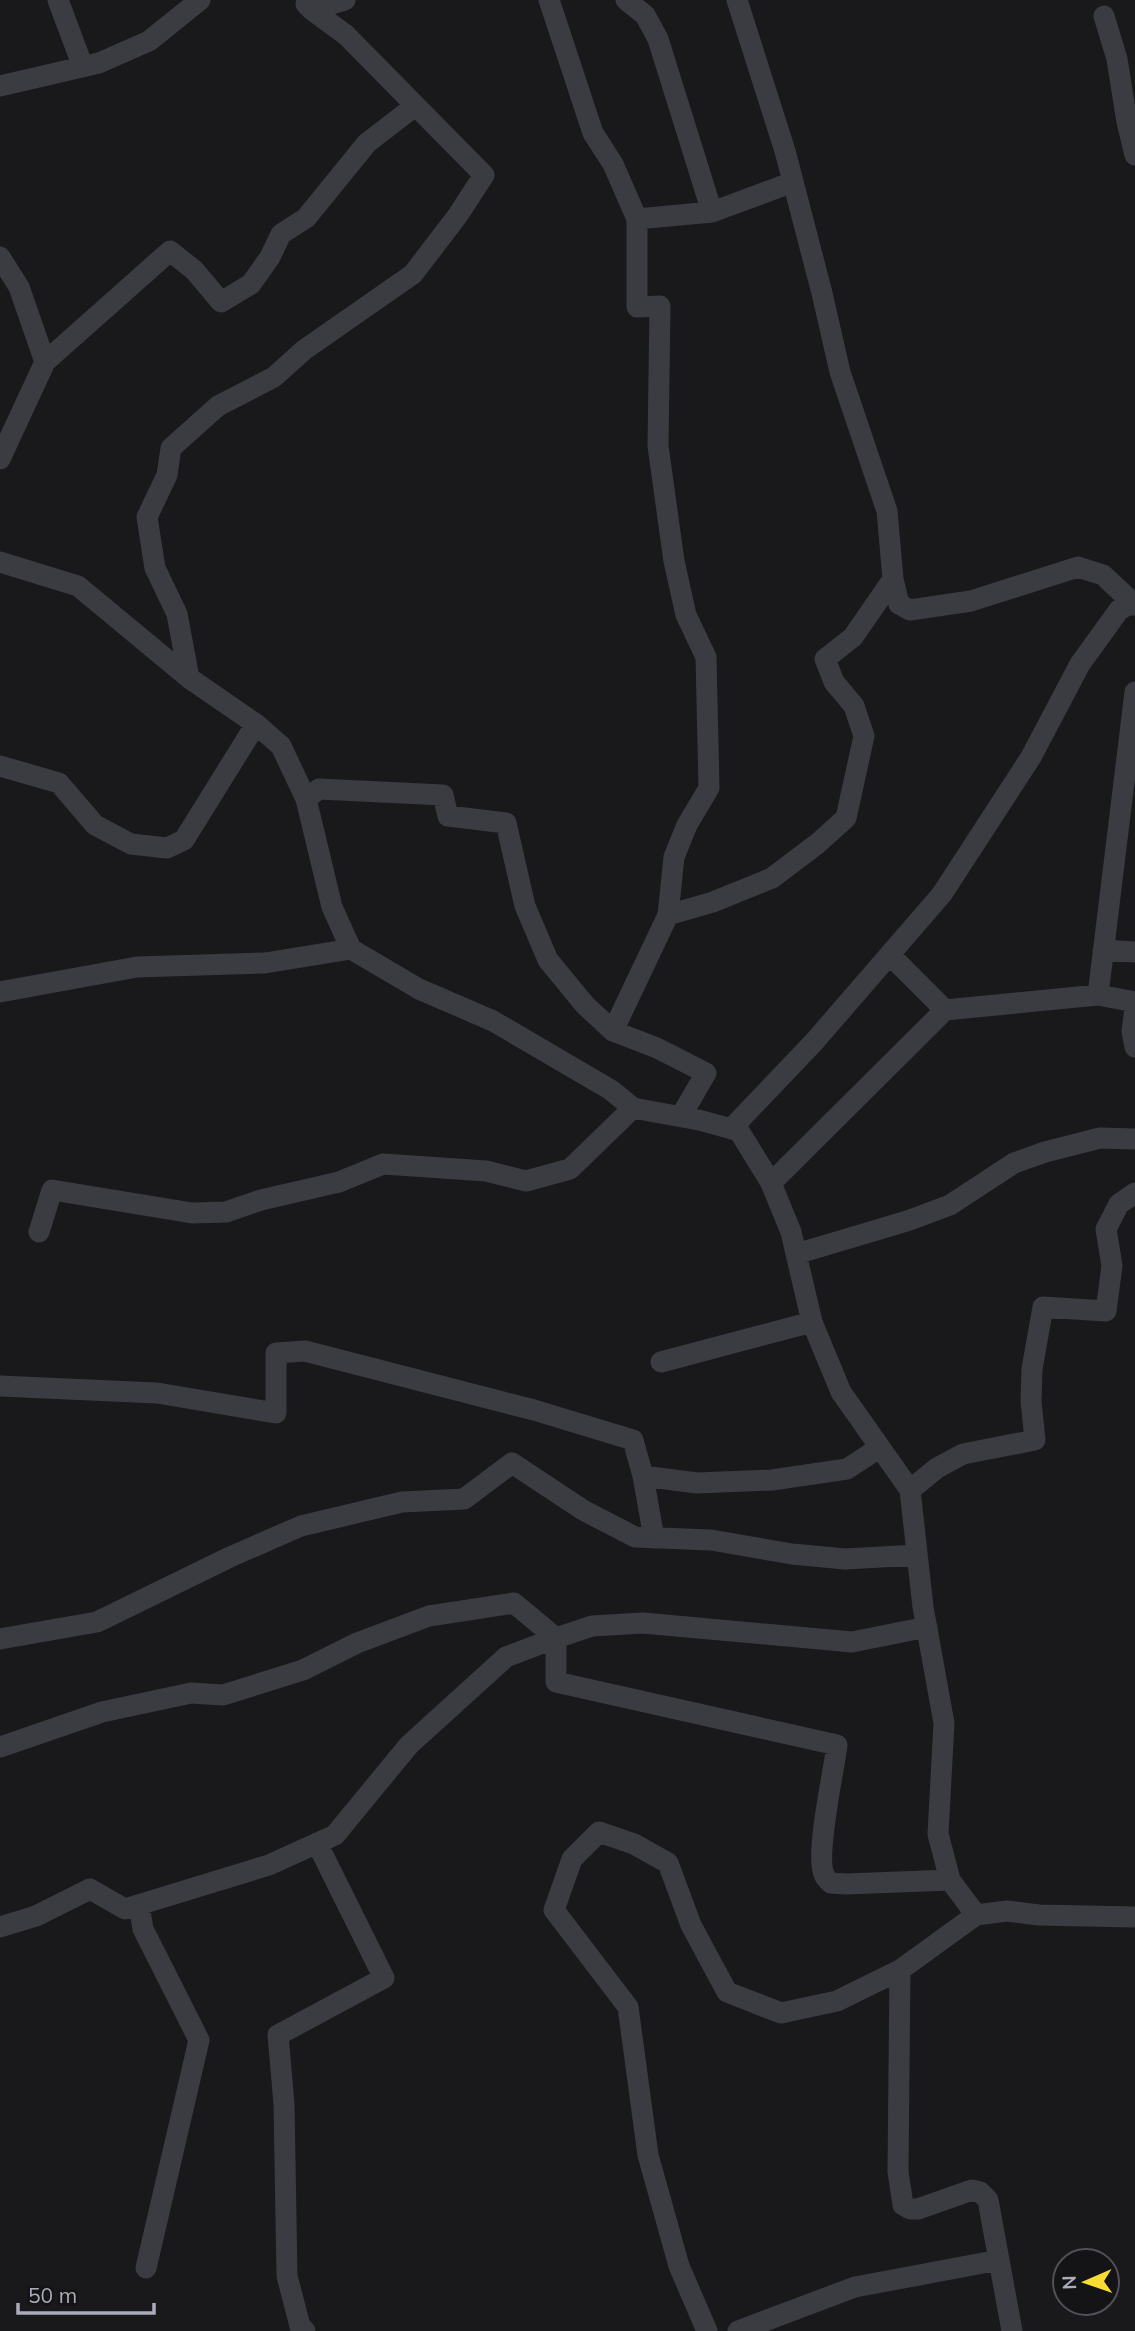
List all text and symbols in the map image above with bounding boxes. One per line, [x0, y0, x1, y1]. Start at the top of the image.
north arrow [1051, 2247, 1121, 2317]
scale bar [18, 2272, 154, 2316]
text: N [1057, 2275, 1081, 2290]
text: 50 m [28, 2282, 77, 2308]

